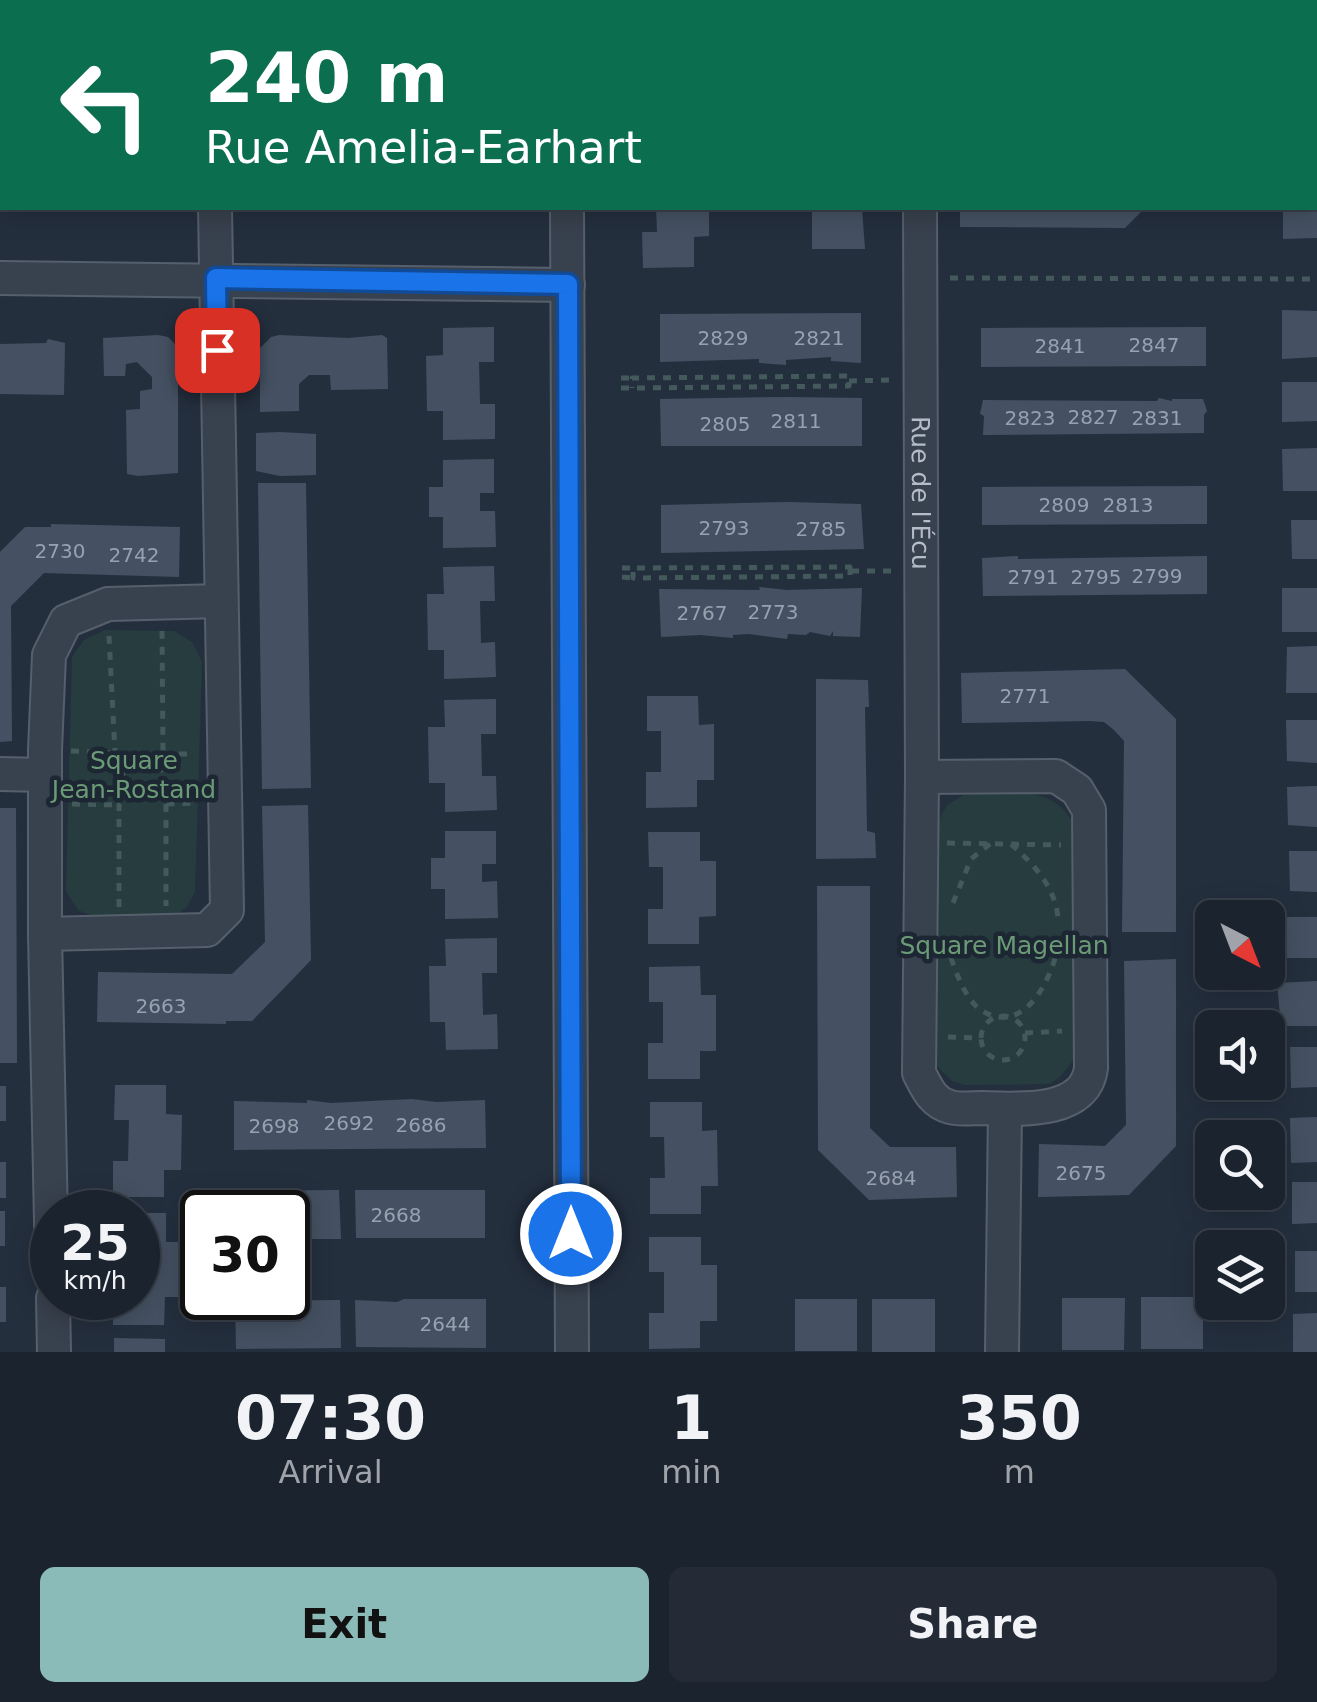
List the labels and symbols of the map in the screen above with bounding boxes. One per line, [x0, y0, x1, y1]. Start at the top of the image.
pin [175, 308, 260, 393]
house number: 2829 [698, 326, 748, 350]
house number: 2821 [794, 326, 844, 350]
house number: 2847 [1129, 333, 1179, 357]
house number: 2841 [1035, 334, 1085, 358]
house number: 2827 [1068, 405, 1118, 429]
house number: 2823 [1005, 406, 1055, 430]
house number: 2831 [1132, 406, 1182, 430]
house number: 2811 [771, 409, 821, 433]
house number: 2805 [700, 412, 750, 436]
street label: Rue de l'Écu [906, 416, 935, 570]
house number: 2809 [1039, 493, 1089, 517]
house number: 2813 [1103, 493, 1153, 517]
house number: 2793 [699, 516, 749, 540]
house number: 2785 [796, 517, 846, 541]
house number: 2730 [35, 539, 85, 563]
house number: 2742 [109, 543, 159, 567]
house number: 2799 [1132, 564, 1182, 588]
house number: 2791 [1008, 565, 1058, 589]
house number: 2795 [1071, 565, 1121, 589]
house number: 2773 [748, 600, 798, 624]
house number: 2767 [677, 601, 727, 625]
house number: 2771 [1000, 684, 1050, 708]
park label: Square Jean-Rostand [50, 746, 216, 804]
north arrow [1195, 900, 1285, 990]
park label: Square Magellan [899, 931, 1109, 960]
house number: 2663 [136, 994, 186, 1018]
house number: 2692 [324, 1111, 374, 1135]
house number: 2686 [396, 1113, 446, 1137]
house number: 2698 [249, 1114, 299, 1138]
house number: 2675 [1056, 1161, 1106, 1185]
house number: 2684 [866, 1166, 916, 1190]
position arrow [519, 1182, 623, 1286]
speed limit sign: 30 [180, 1190, 310, 1320]
house number: 2668 [371, 1203, 421, 1227]
house number: 2644 [420, 1312, 470, 1336]

